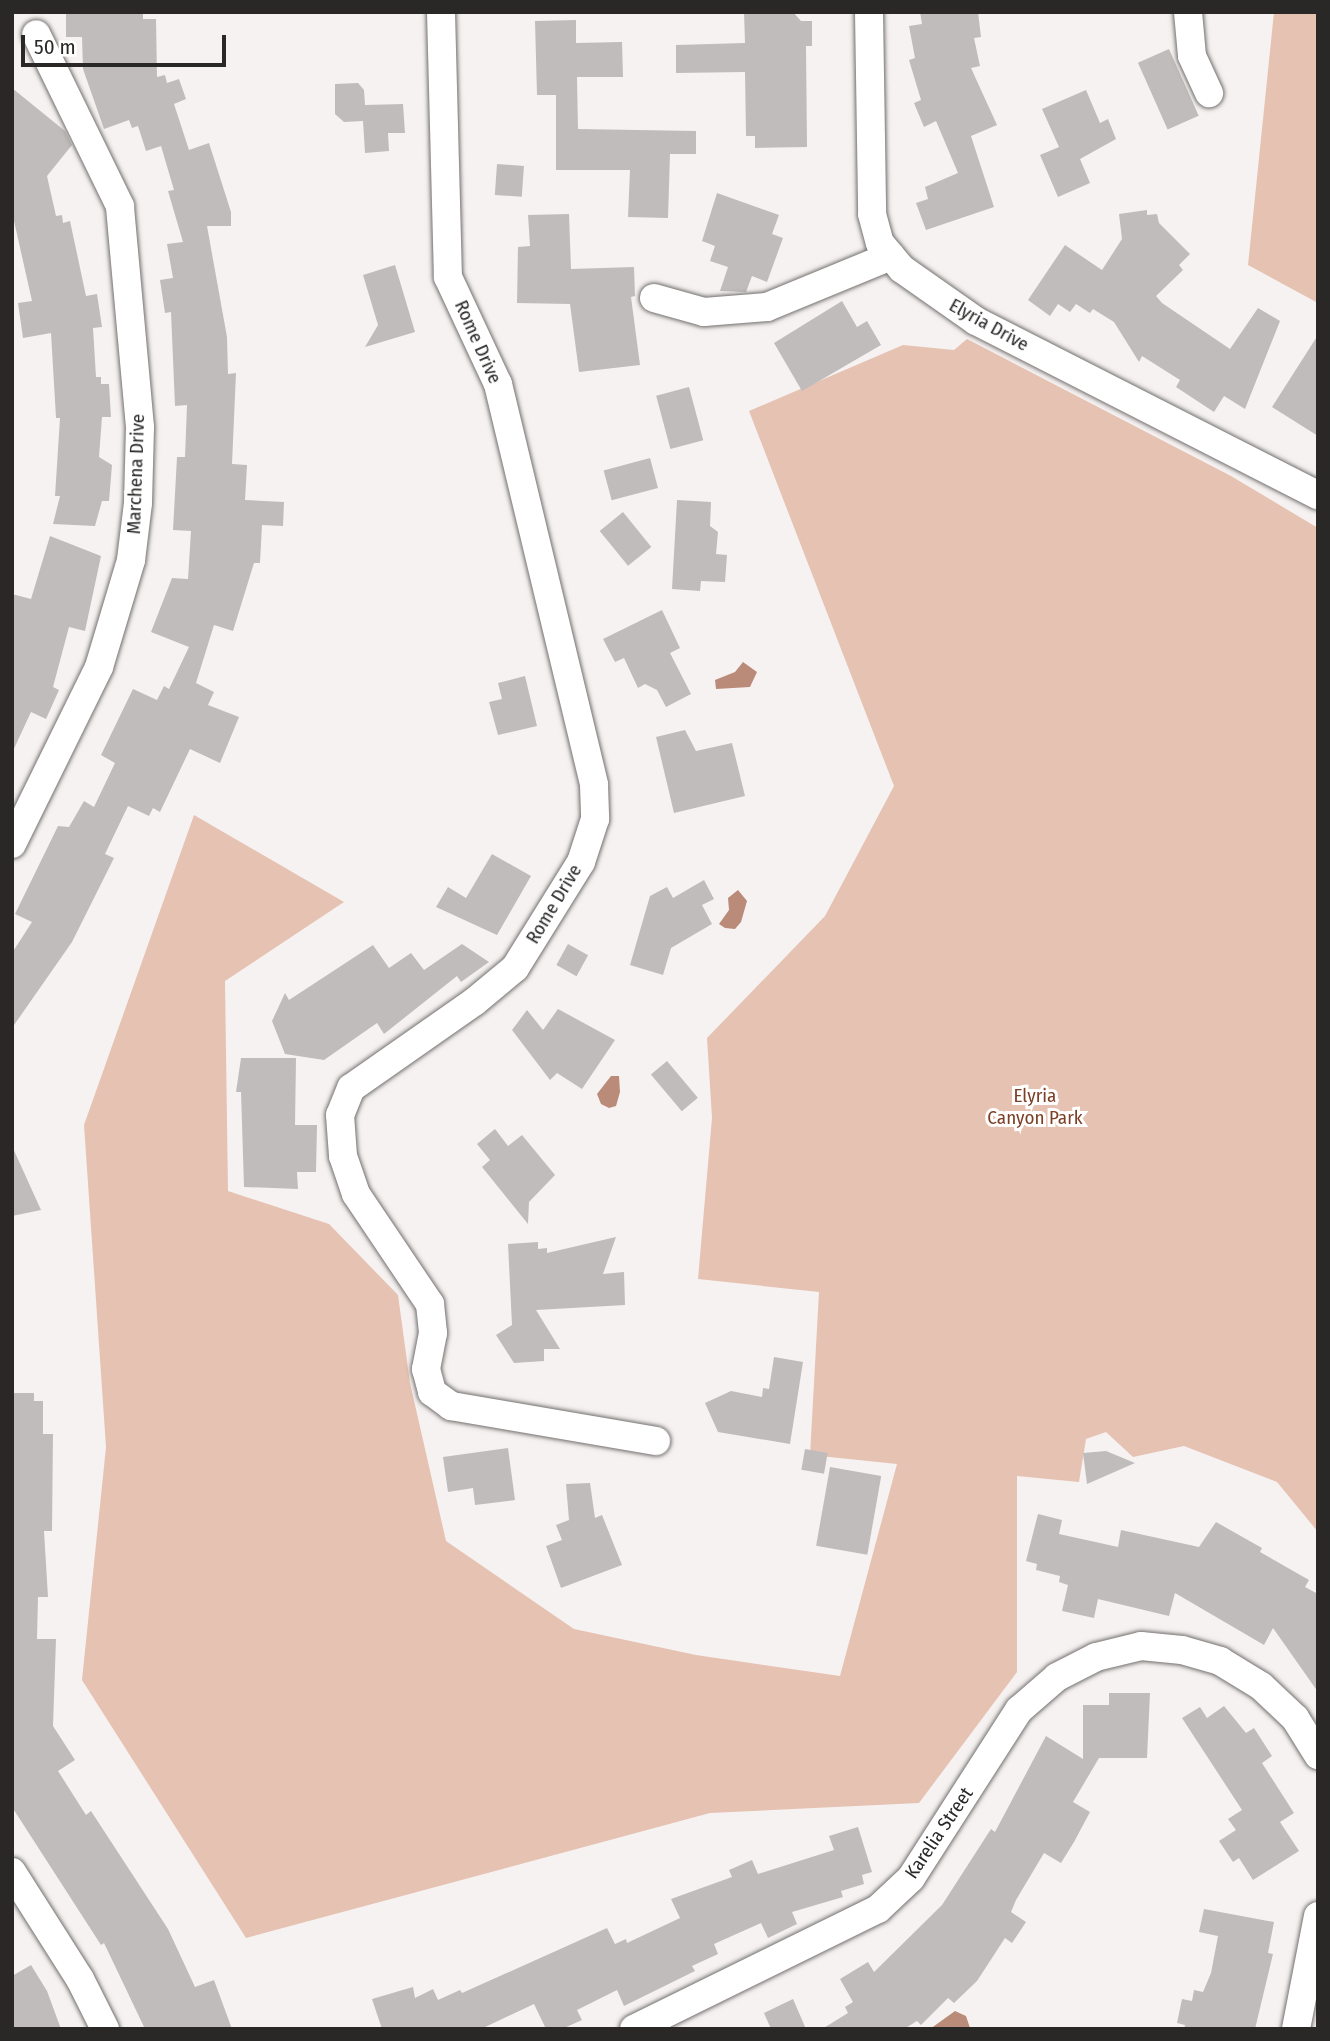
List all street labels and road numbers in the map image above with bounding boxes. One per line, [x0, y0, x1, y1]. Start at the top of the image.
street label: Elyria Drive [945, 294, 1033, 356]
street label: Rome Drive [450, 297, 506, 387]
street label: Marchena Drive [123, 413, 149, 535]
street label: Rome Drive [521, 860, 587, 948]
street label: Karelia Street [900, 1783, 978, 1883]

